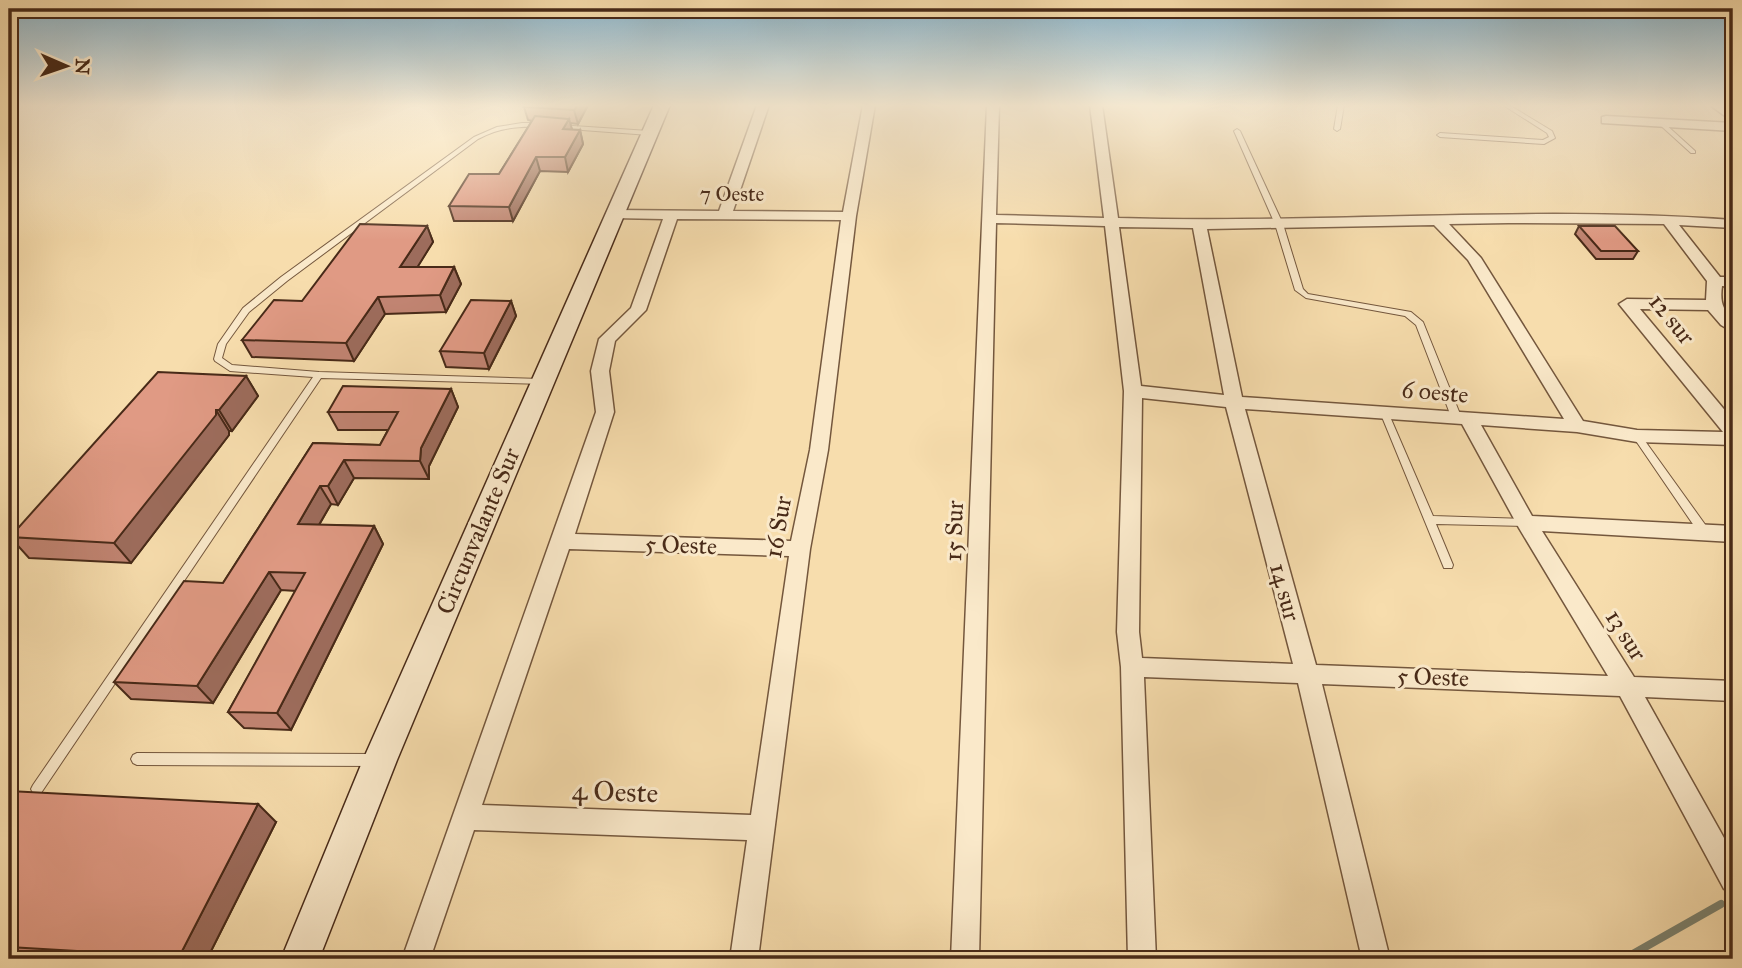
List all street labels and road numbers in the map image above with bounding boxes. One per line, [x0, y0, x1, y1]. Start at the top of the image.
street label: 7 Oeste [700, 181, 764, 207]
street label: 12 sur [1642, 287, 1702, 351]
street label: 6 oeste [1400, 374, 1470, 410]
street label: Circunvalante Sur [429, 443, 527, 619]
street label: 16 Sur [758, 494, 798, 560]
street label: 15 Sur [938, 500, 970, 562]
street label: 5 Oeste [645, 529, 717, 561]
street label: 14 sur [1263, 560, 1307, 624]
street label: 13 sur [1599, 604, 1653, 666]
street label: 5 Oeste [1397, 661, 1469, 693]
street label: 4 Oeste [571, 773, 659, 810]

